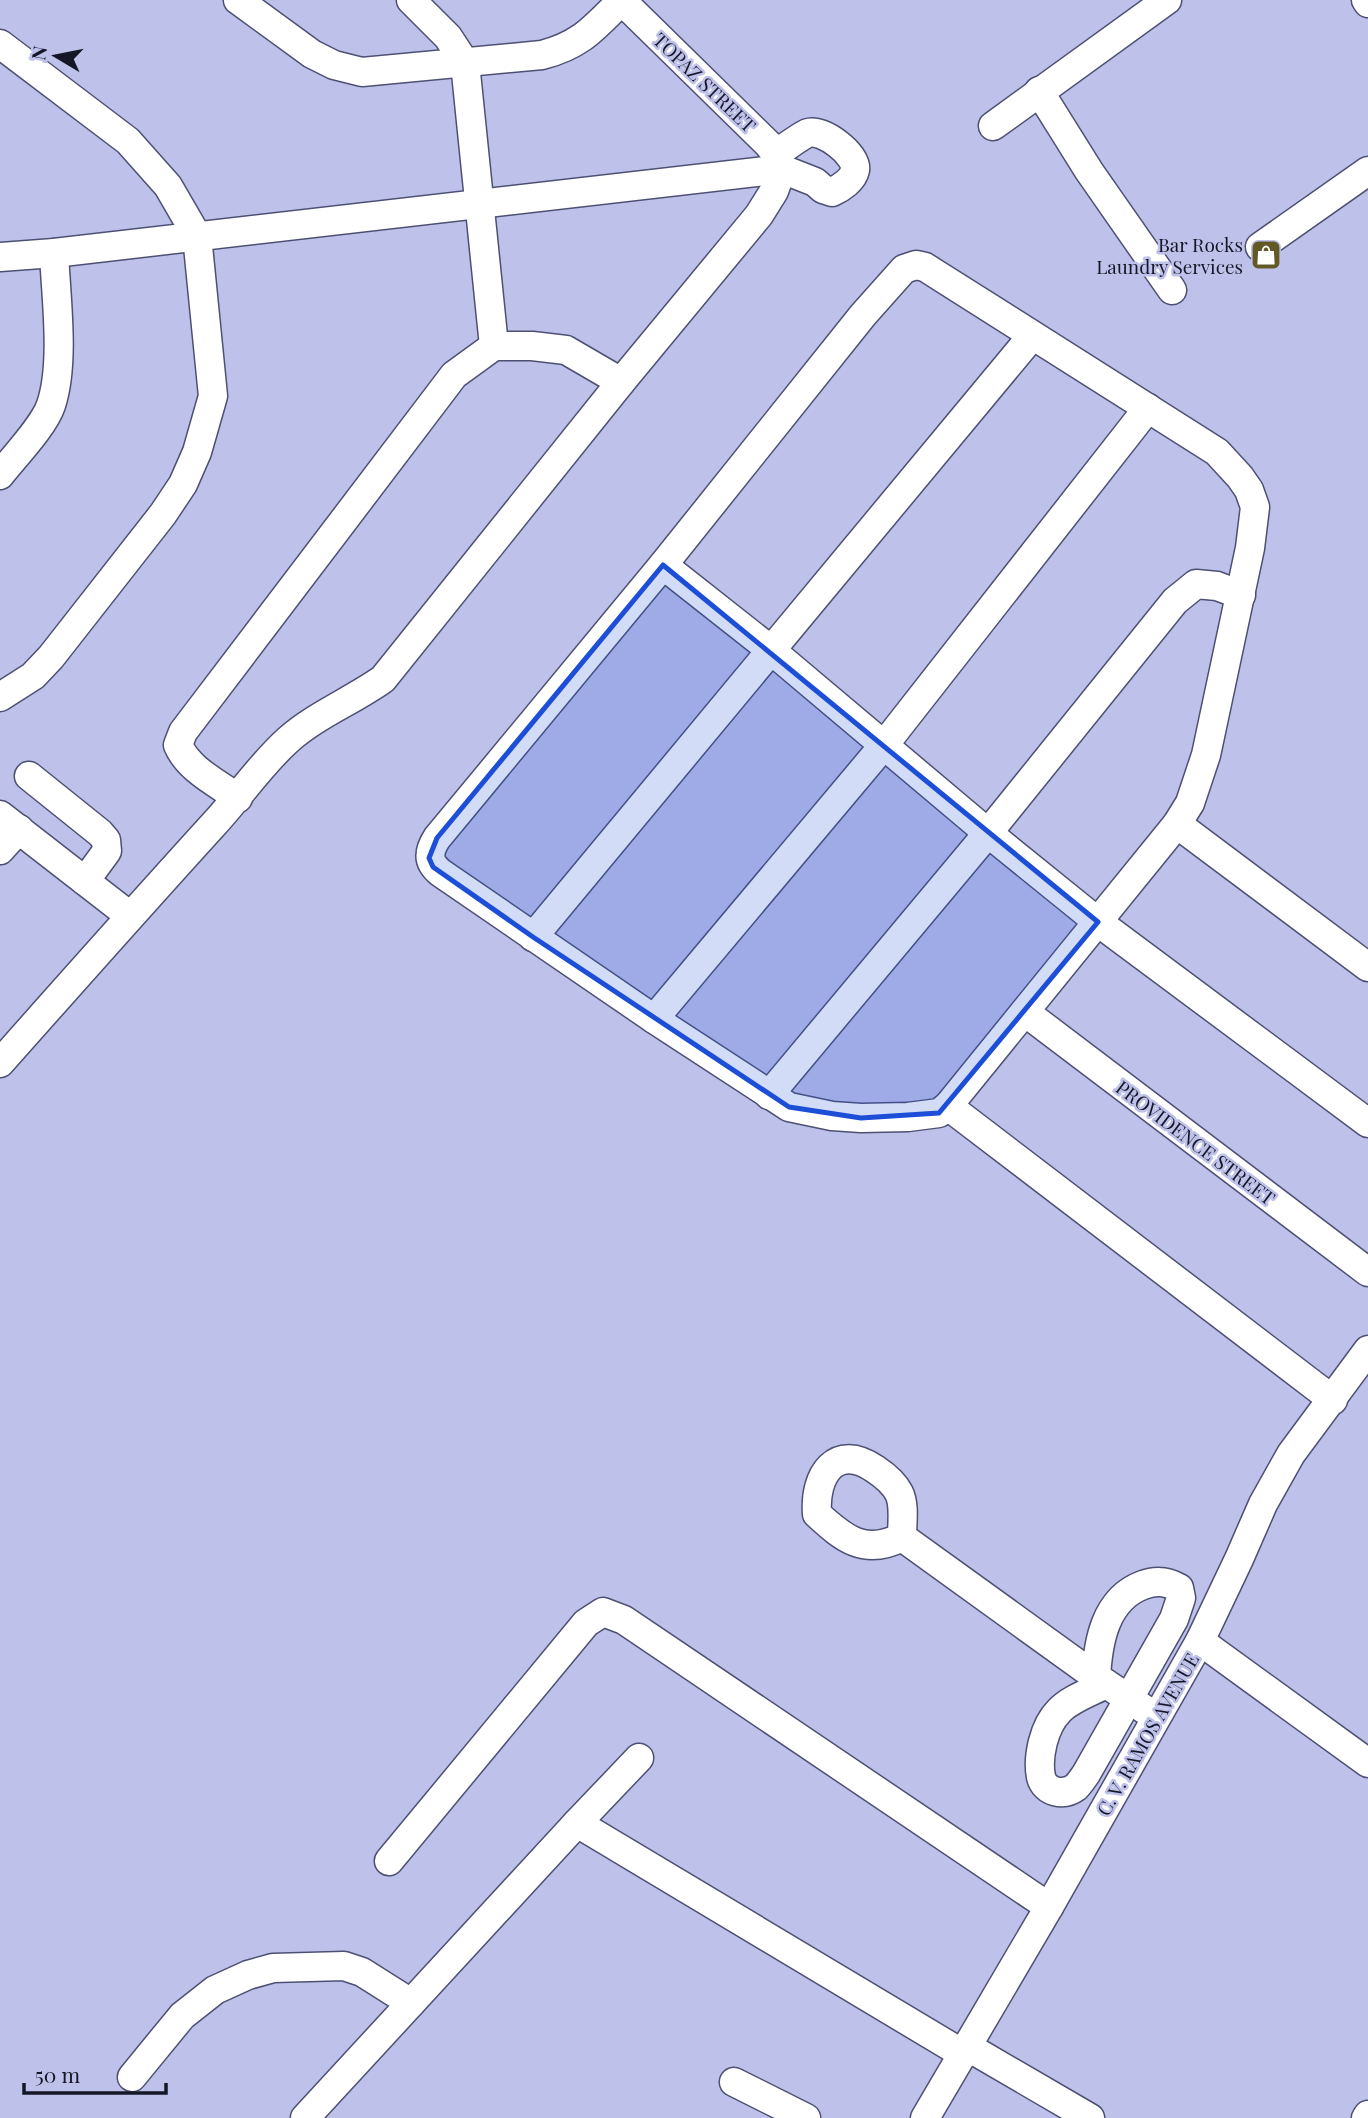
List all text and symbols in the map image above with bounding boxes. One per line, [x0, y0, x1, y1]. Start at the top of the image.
north arrow [21, 21, 91, 91]
street label: TOPAZ STREET [648, 26, 762, 138]
text: N [24, 44, 52, 62]
place label: Bar Rocks Laundry Services [1096, 231, 1243, 279]
shop icon: Bar Rocks Laundry Services [1249, 238, 1283, 272]
street label: PROVIDENCE STREET [1111, 1074, 1281, 1211]
street label: C. V. RAMOS AVENUE [1090, 1648, 1204, 1820]
scale bar [24, 2052, 166, 2096]
text: 50 m [35, 2060, 81, 2088]

